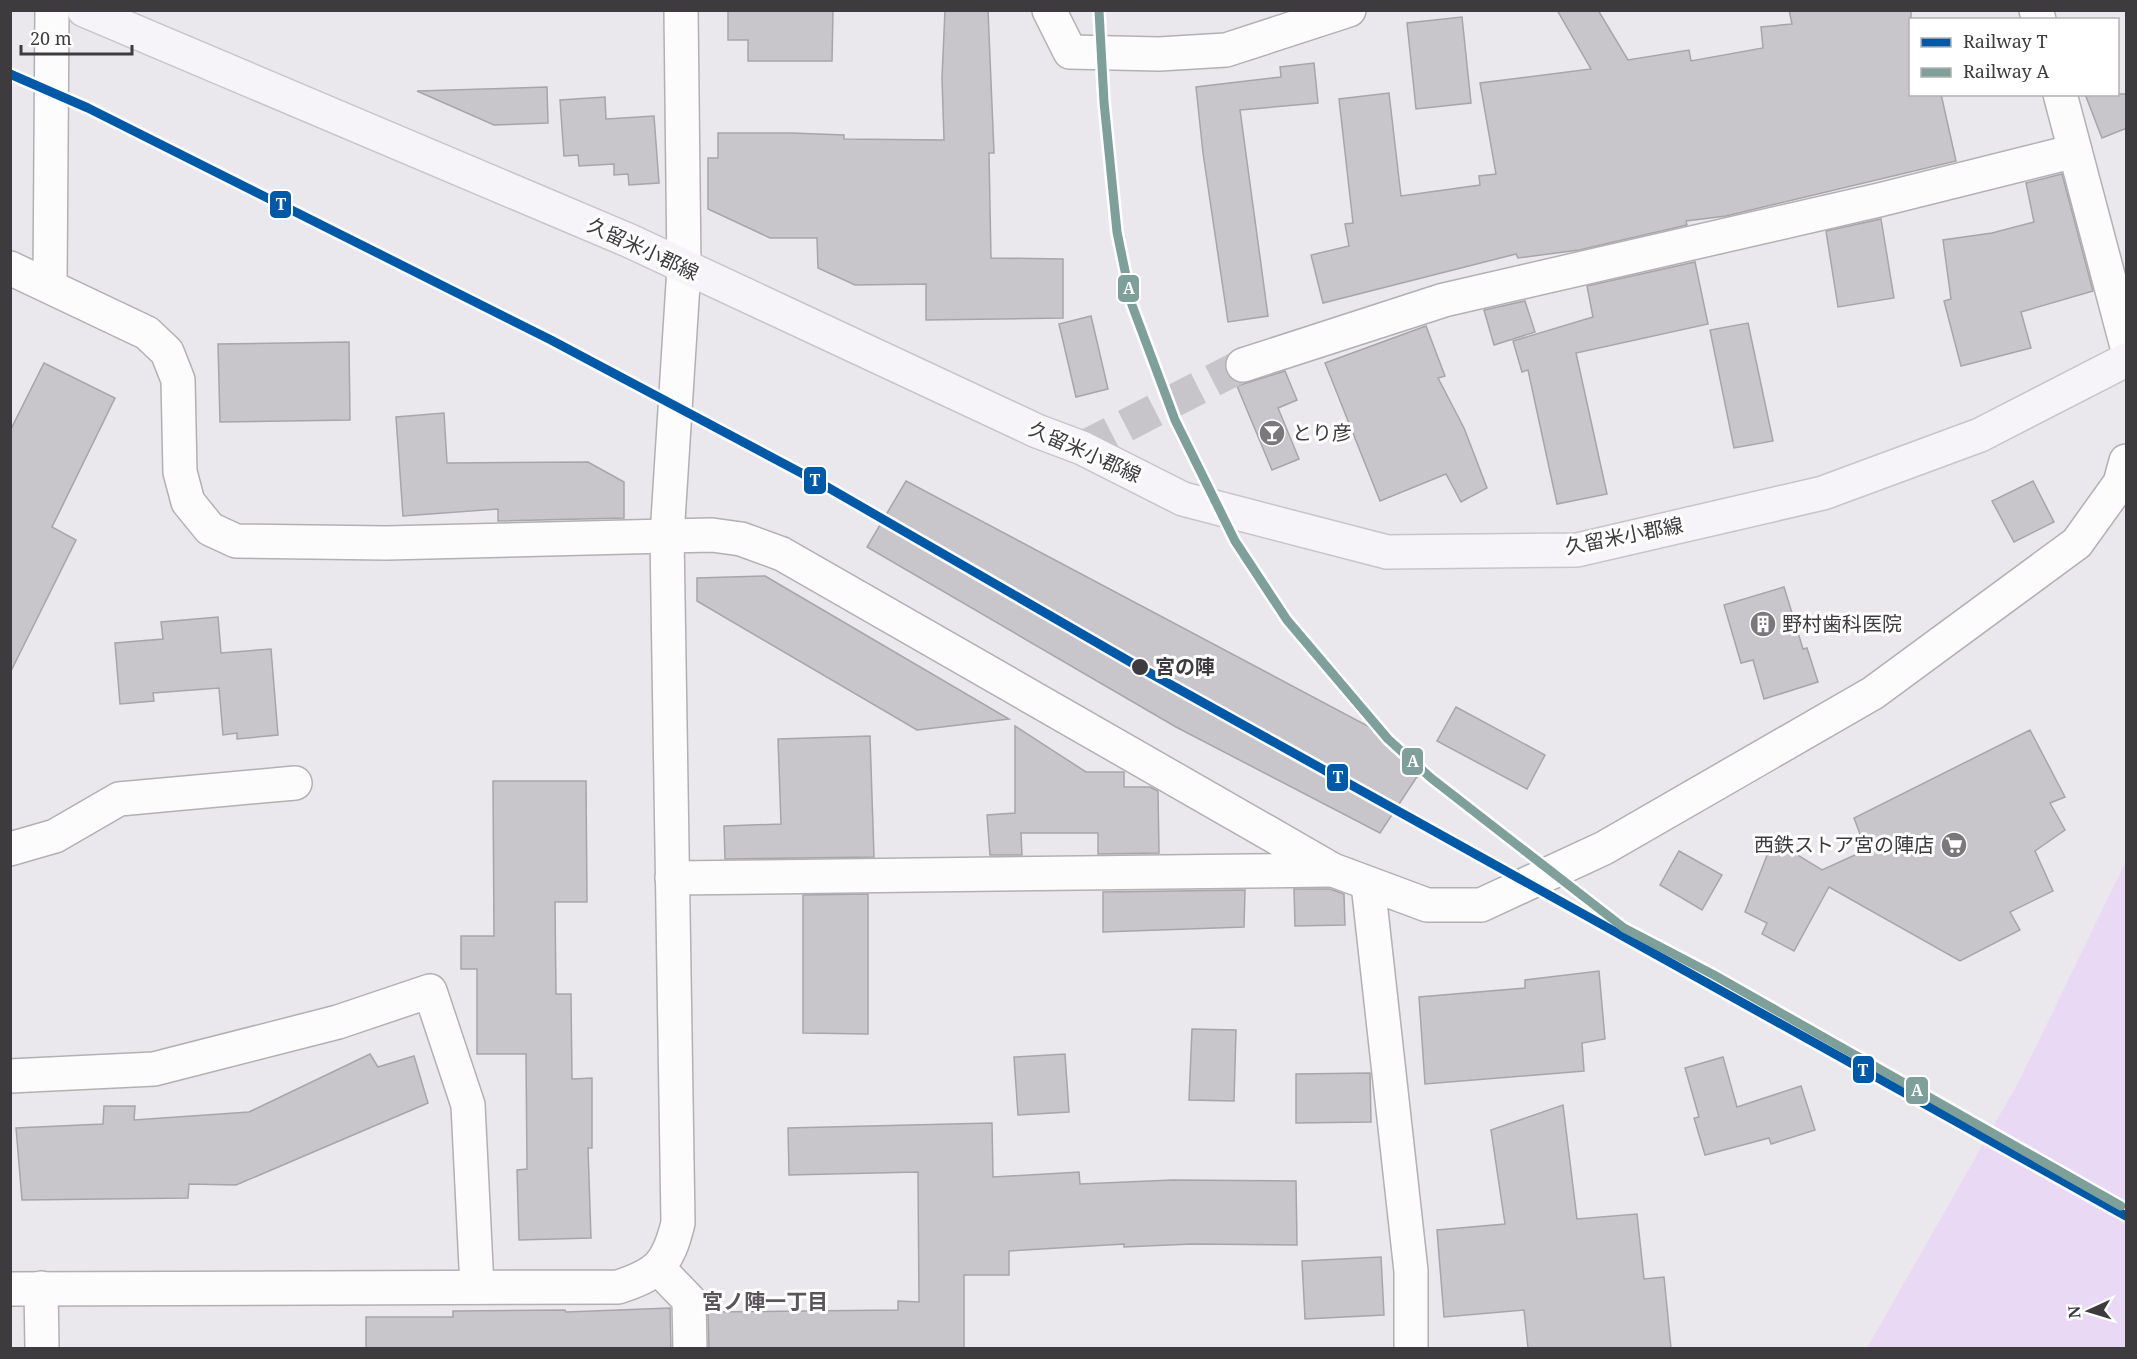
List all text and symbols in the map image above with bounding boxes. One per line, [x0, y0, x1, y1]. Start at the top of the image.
scale bar [21, 18, 132, 56]
legend [1909, 18, 2119, 96]
text: 20 m [30, 26, 72, 50]
text: Railway T [1963, 29, 2047, 53]
text: Railway A [1963, 59, 2049, 83]
line badge: T [269, 190, 292, 219]
text: T [276, 193, 287, 215]
street label: 久留米小郡線 [583, 211, 703, 286]
line badge: A [1117, 274, 1140, 303]
text: A [1123, 277, 1136, 299]
street label: 久留米小郡線 [1025, 415, 1146, 488]
bar icon: とり彦 [1257, 418, 1287, 448]
place label: とり彦 [1292, 419, 1352, 446]
line badge: T [803, 466, 827, 495]
text: T [810, 469, 821, 491]
street label: 久留米小郡線 [1562, 511, 1685, 560]
building icon: 野村歯科医院 [1748, 609, 1778, 639]
place label: 野村歯科医院 [1782, 610, 1902, 637]
place label: 宮の陣 [1155, 653, 1215, 680]
marker: 宮の陣 [1130, 657, 1150, 677]
line badge: A [1401, 747, 1424, 776]
text: A [1407, 750, 1420, 772]
line badge: T [1326, 763, 1349, 792]
text: T [1333, 766, 1344, 788]
supermarket icon: 西鉄ストア宮の陣店 [1939, 830, 1969, 860]
place label: 西鉄ストア宮の陣店 [1754, 831, 1934, 858]
line badge: T [1852, 1055, 1875, 1084]
text: T [1858, 1059, 1869, 1081]
line badge: A [1905, 1076, 1929, 1105]
text: A [1911, 1079, 1924, 1101]
north arrow [2059, 1281, 2119, 1341]
district label: 宮ノ陣一丁目 [702, 1287, 828, 1315]
text: N [2063, 1305, 2085, 1319]

